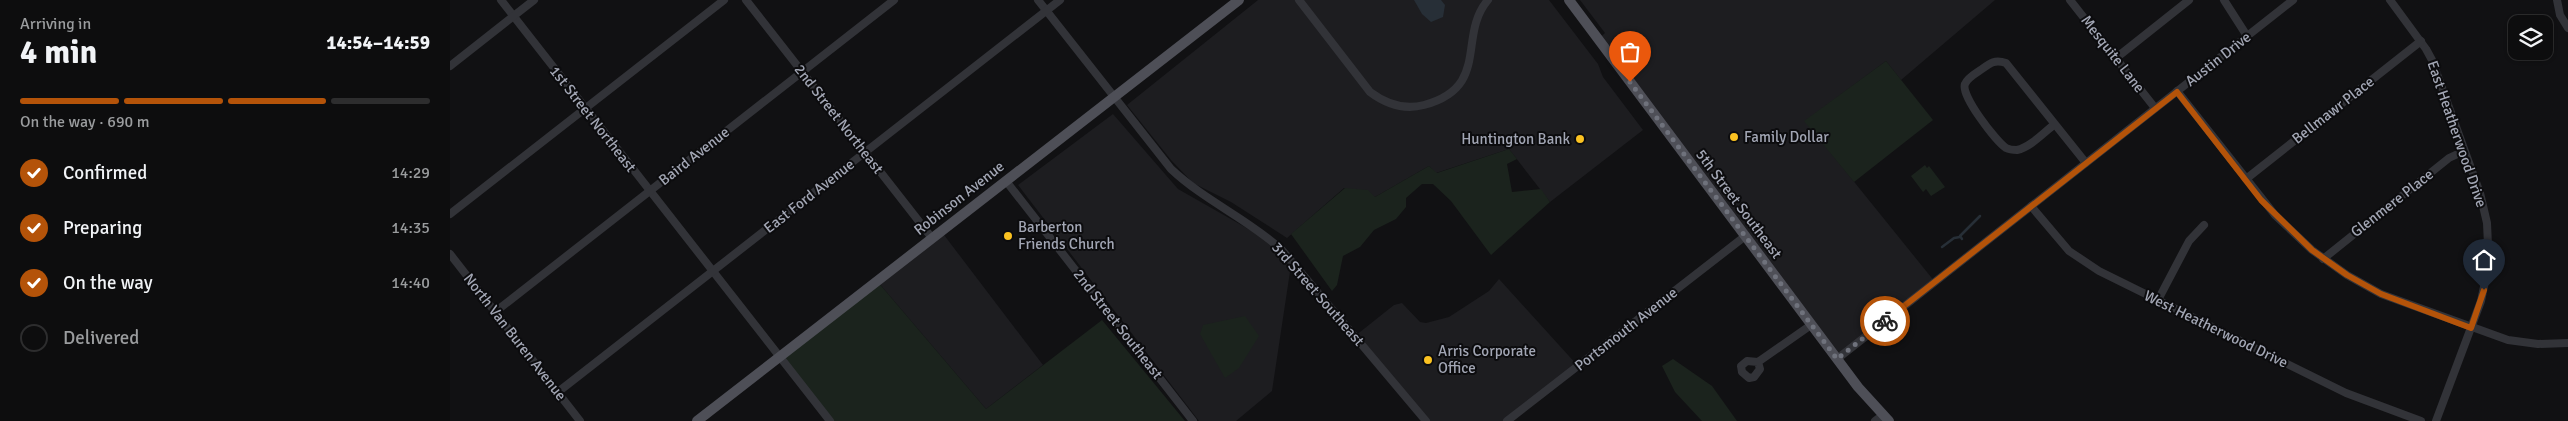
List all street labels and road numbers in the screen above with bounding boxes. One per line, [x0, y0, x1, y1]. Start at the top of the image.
street label: Mesquite Lane [2077, 12, 2149, 96]
street label: Austin Drive [2182, 28, 2254, 90]
street label: East Heatherwood Drive [2423, 58, 2491, 210]
street label: 2nd Street Northeast [791, 61, 887, 177]
street label: 1st Street Northeast [546, 62, 640, 176]
street label: Bellmawr Place [2288, 72, 2378, 148]
street label: Baird Avenue [655, 123, 733, 189]
street label: 5th Street Southeast [1692, 146, 1786, 262]
street label: East Ford Avenue [760, 155, 858, 237]
street label: Robinson Avenue [910, 157, 1008, 239]
street label: Glenmere Place [2347, 165, 2437, 241]
street label: 3rd Street Southeast [1268, 238, 1368, 350]
street label: 2nd Street Southeast [1069, 265, 1167, 383]
street label: North Van Buren Avenue [460, 270, 570, 404]
street label: Portsmouth Avenue [1571, 283, 1681, 375]
street label: West Heatherwood Drive [2141, 286, 2291, 372]

